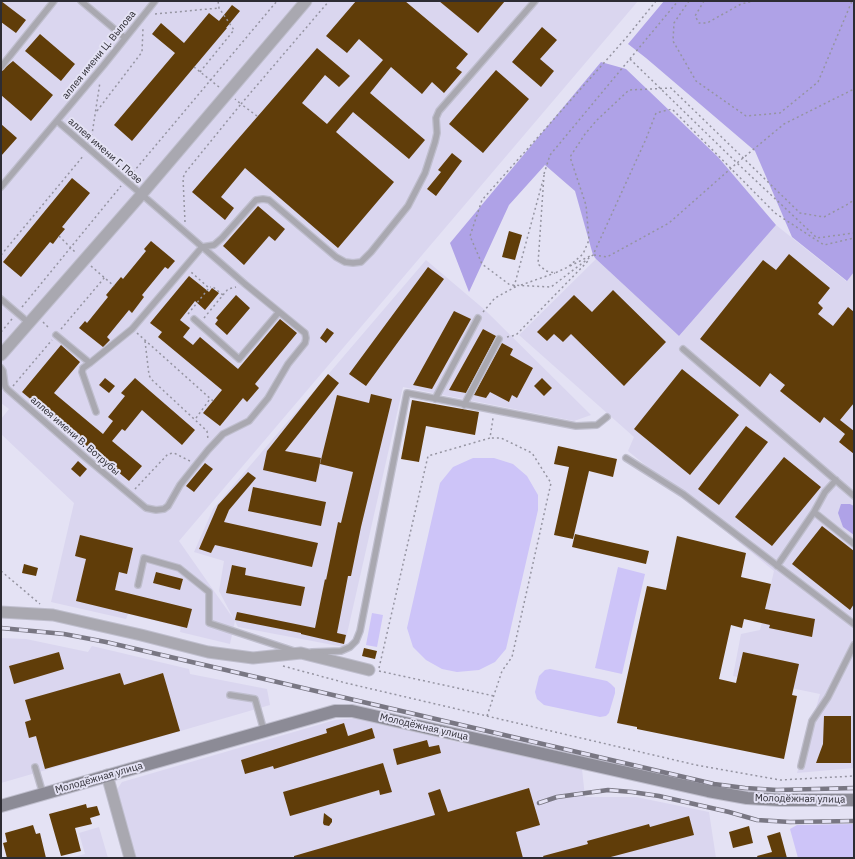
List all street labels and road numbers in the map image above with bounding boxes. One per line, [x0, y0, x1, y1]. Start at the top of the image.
street label: аллея имени Ц. Вылова [59, 8, 139, 102]
street label: аллея имени Г. Позе [66, 116, 144, 186]
street label: аллея имени В. Вотрубы [28, 394, 122, 478]
street label: Молодёжная улица [379, 711, 469, 743]
street label: Молодёжная улица [54, 760, 144, 796]
street label: Молодёжная улица [755, 792, 845, 806]

